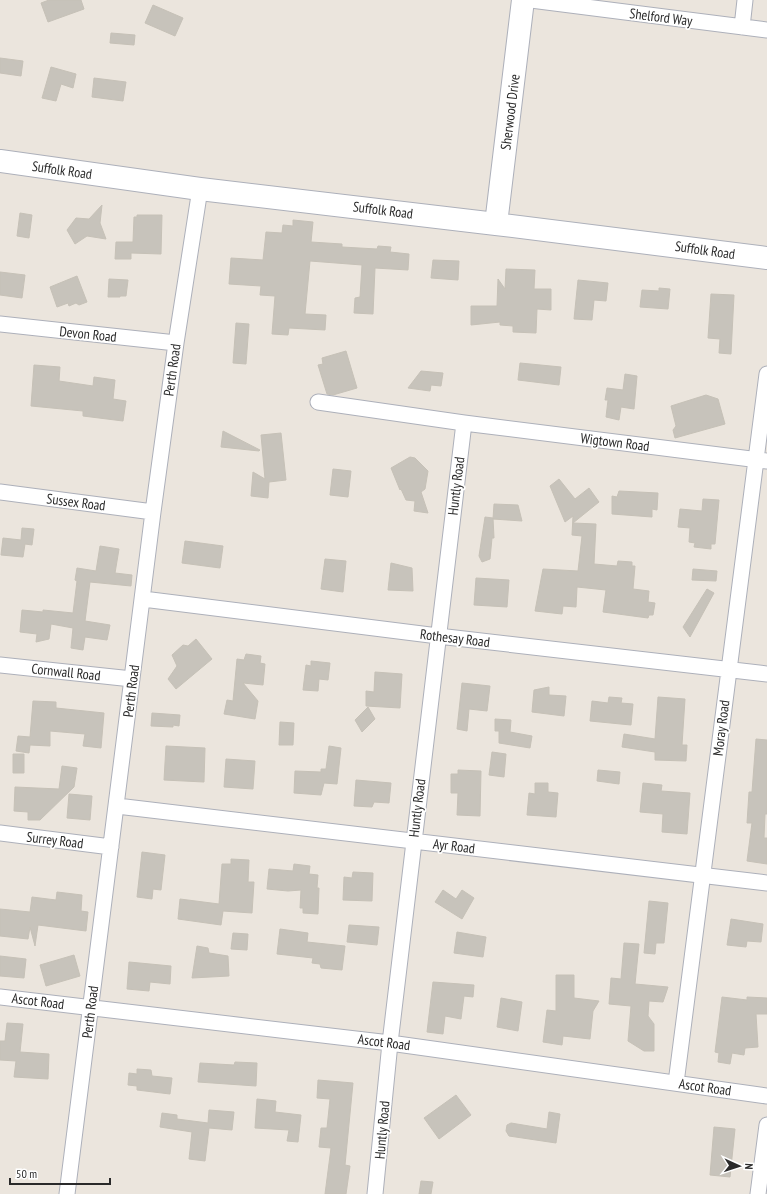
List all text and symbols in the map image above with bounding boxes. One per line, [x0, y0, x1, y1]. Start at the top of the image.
street label: Shelford Way [629, 4, 694, 30]
street label: Sherwood Drive [496, 73, 524, 151]
street label: Suffolk Road [31, 157, 93, 183]
street label: Suffolk Road [352, 197, 414, 223]
street label: Suffolk Road [674, 237, 736, 263]
street label: Devon Road [59, 322, 117, 346]
street label: Perth Road [159, 343, 185, 397]
street label: Wigtown Road [579, 429, 651, 455]
street label: Huntly Road [443, 456, 469, 516]
street label: Sussex Road [45, 489, 107, 515]
street label: Rothesay Road [419, 625, 491, 651]
street label: Cornwall Road [31, 659, 101, 685]
street label: Perth Road [119, 664, 143, 718]
street label: Moray Road [709, 699, 733, 757]
street label: Huntly Road [404, 778, 430, 838]
street label: Surrey Road [26, 828, 84, 852]
street label: Ayr Road [432, 834, 476, 858]
street label: Perth Road [78, 985, 102, 1039]
street label: Ascot Road [11, 989, 65, 1013]
street label: Ascot Road [357, 1030, 411, 1054]
street label: Ascot Road [678, 1074, 732, 1100]
street label: Huntly Road [370, 1100, 394, 1160]
north arrow [719, 1146, 759, 1186]
scale bar [10, 1160, 110, 1186]
text: N [742, 1163, 756, 1170]
text: 50 m [16, 1166, 37, 1181]

